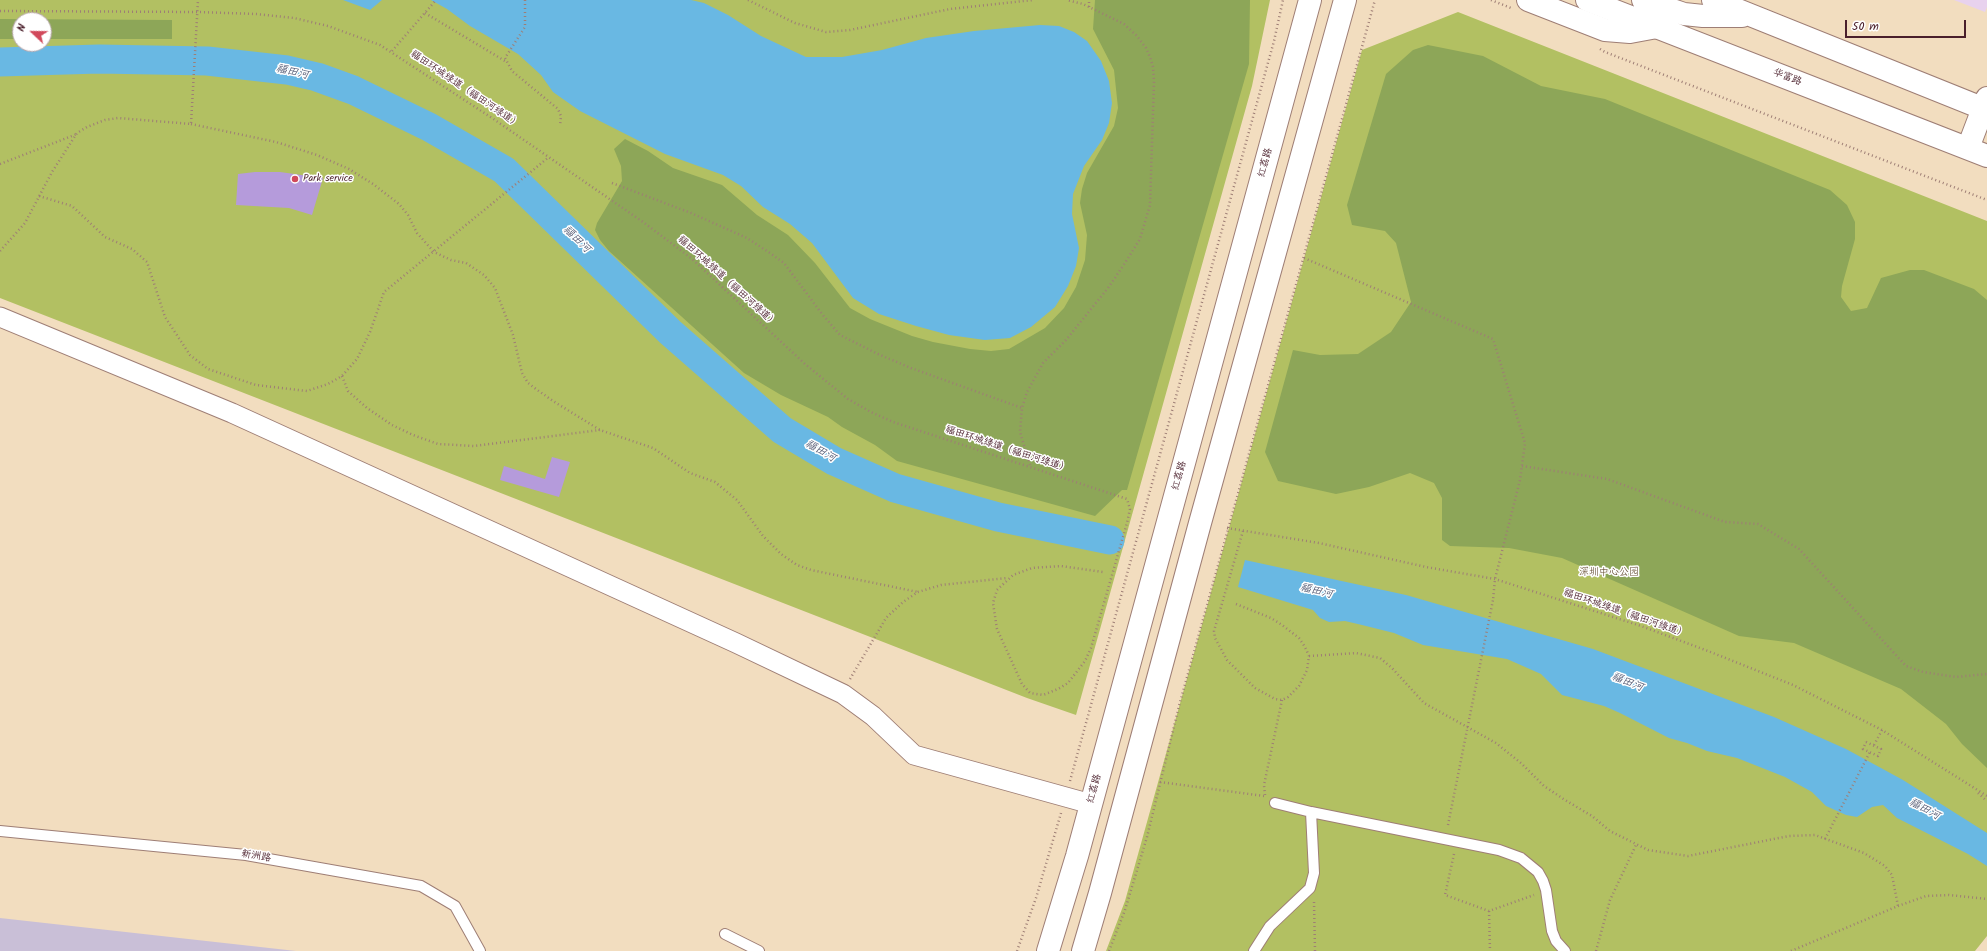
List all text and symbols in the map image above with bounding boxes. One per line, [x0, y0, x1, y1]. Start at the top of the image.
north arrow [12, 12, 52, 52]
scale bar [1847, 12, 1968, 38]
text: 50 m [1852, 17, 1879, 36]
text: N [12, 21, 31, 34]
street label: 福田环城绿道（福田河绿道） [408, 49, 522, 131]
water label: 福田河 [274, 63, 310, 83]
street label: 华富路 [1771, 67, 1803, 89]
street label: 红荔路 [1256, 147, 1276, 179]
place label: Park service [303, 173, 353, 185]
marker: Park service [290, 174, 300, 184]
water label: 福田河 [560, 224, 592, 256]
street label: 福田环城绿道（福田河绿道） [675, 234, 779, 330]
street label: 福田环城绿道（福田河绿道） [943, 424, 1071, 476]
water label: 福田河 [802, 438, 838, 466]
street label: 红荔路 [1170, 460, 1190, 492]
park label: 深圳中心公园 [1579, 567, 1639, 579]
water label: 福田河 [1298, 582, 1334, 602]
street label: 福田环城绿道（福田河绿道） [1562, 587, 1688, 641]
water label: 福田河 [1609, 671, 1645, 695]
street label: 红荔路 [1085, 773, 1105, 805]
water label: 福田河 [1906, 796, 1942, 824]
street label: 新洲路 [240, 849, 272, 865]

